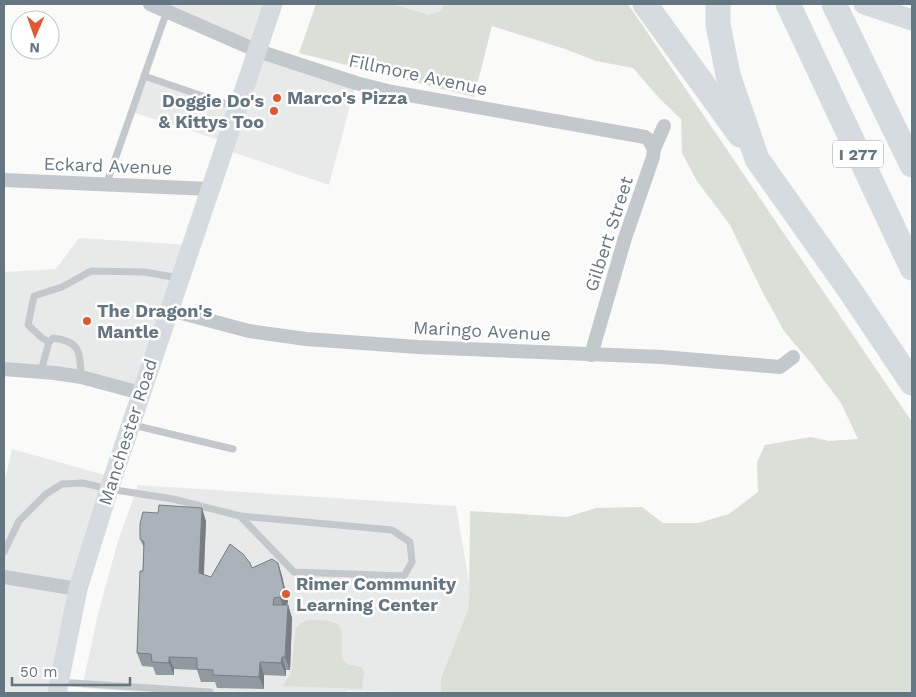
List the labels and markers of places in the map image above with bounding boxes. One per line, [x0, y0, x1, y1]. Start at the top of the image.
place label: Marco's Pizza [287, 87, 408, 108]
place label: Doggie Do's & Kittys Too [158, 90, 264, 132]
marker: Marco's Pizza [271, 92, 283, 104]
marker: Doggie Do's & Kittys Too [268, 105, 280, 117]
place label: The Dragon's Mantle [97, 300, 213, 342]
marker: The Dragon's Mantle [81, 315, 93, 327]
place label: Rimer Community Learning Center [296, 573, 457, 615]
marker: Rimer Community Learning Center [280, 588, 292, 600]

